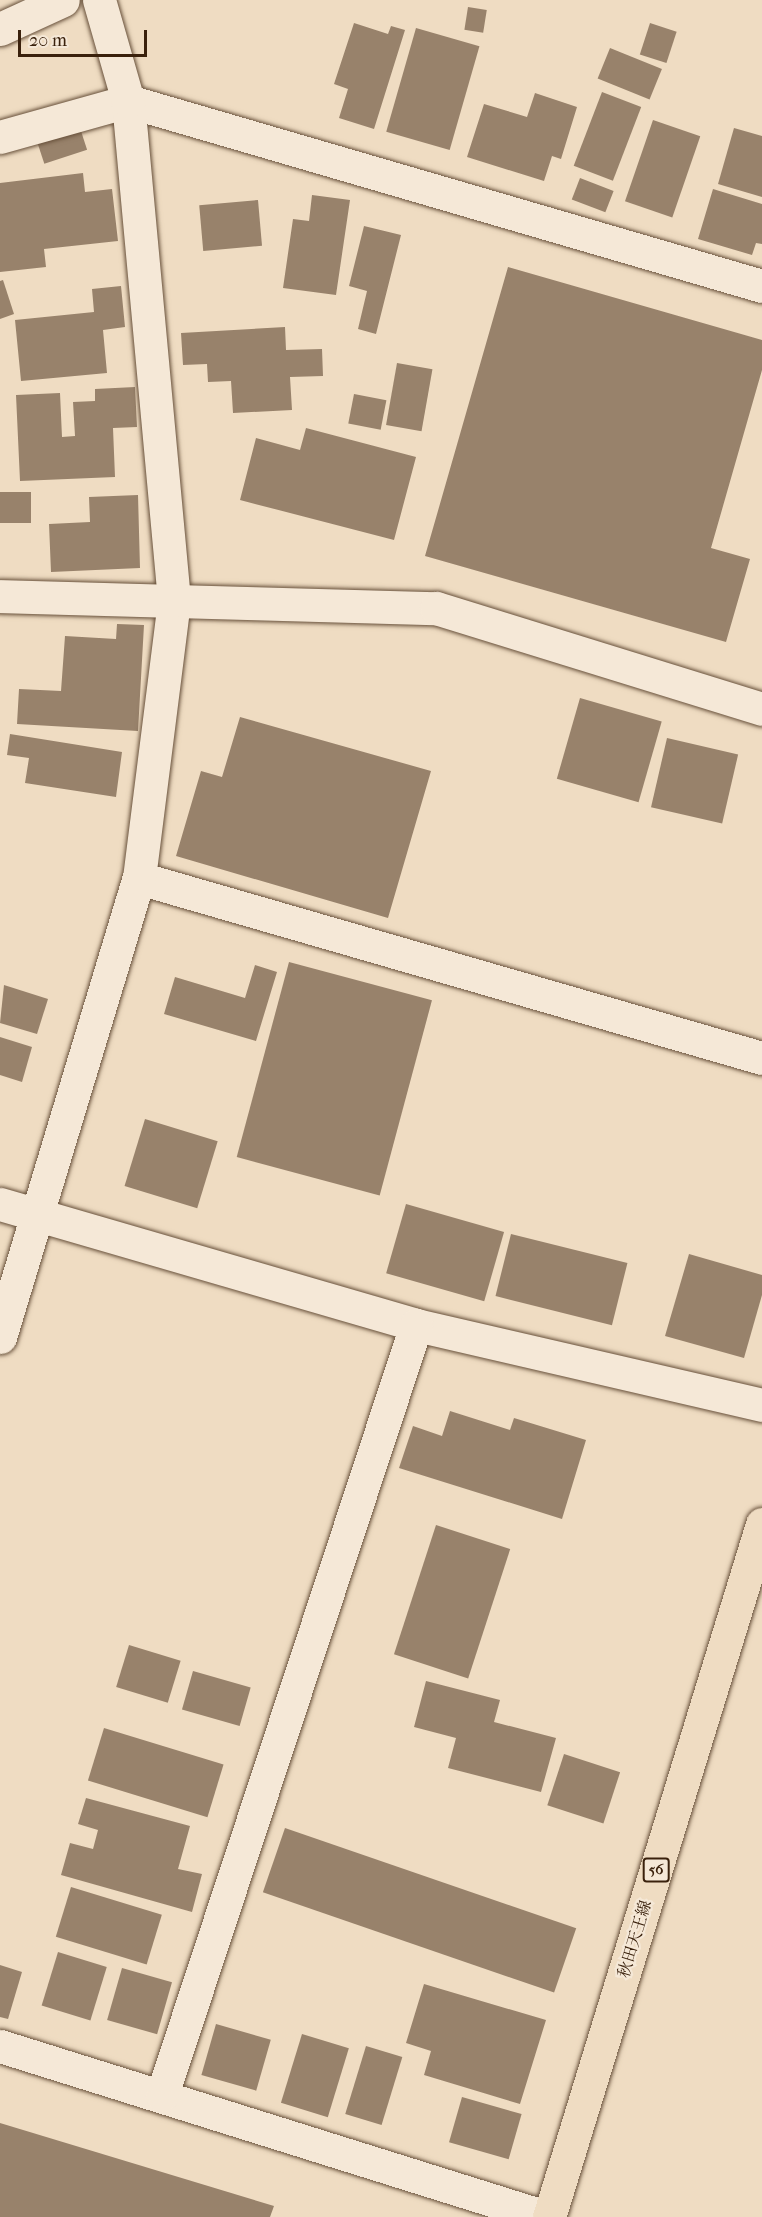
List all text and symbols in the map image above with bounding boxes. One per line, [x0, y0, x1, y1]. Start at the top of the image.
scale bar [21, 18, 150, 56]
text: 20 m [29, 30, 67, 51]
road number: 56 [642, 1858, 670, 1882]
street label: 秋田天王線 [614, 1898, 656, 1980]

